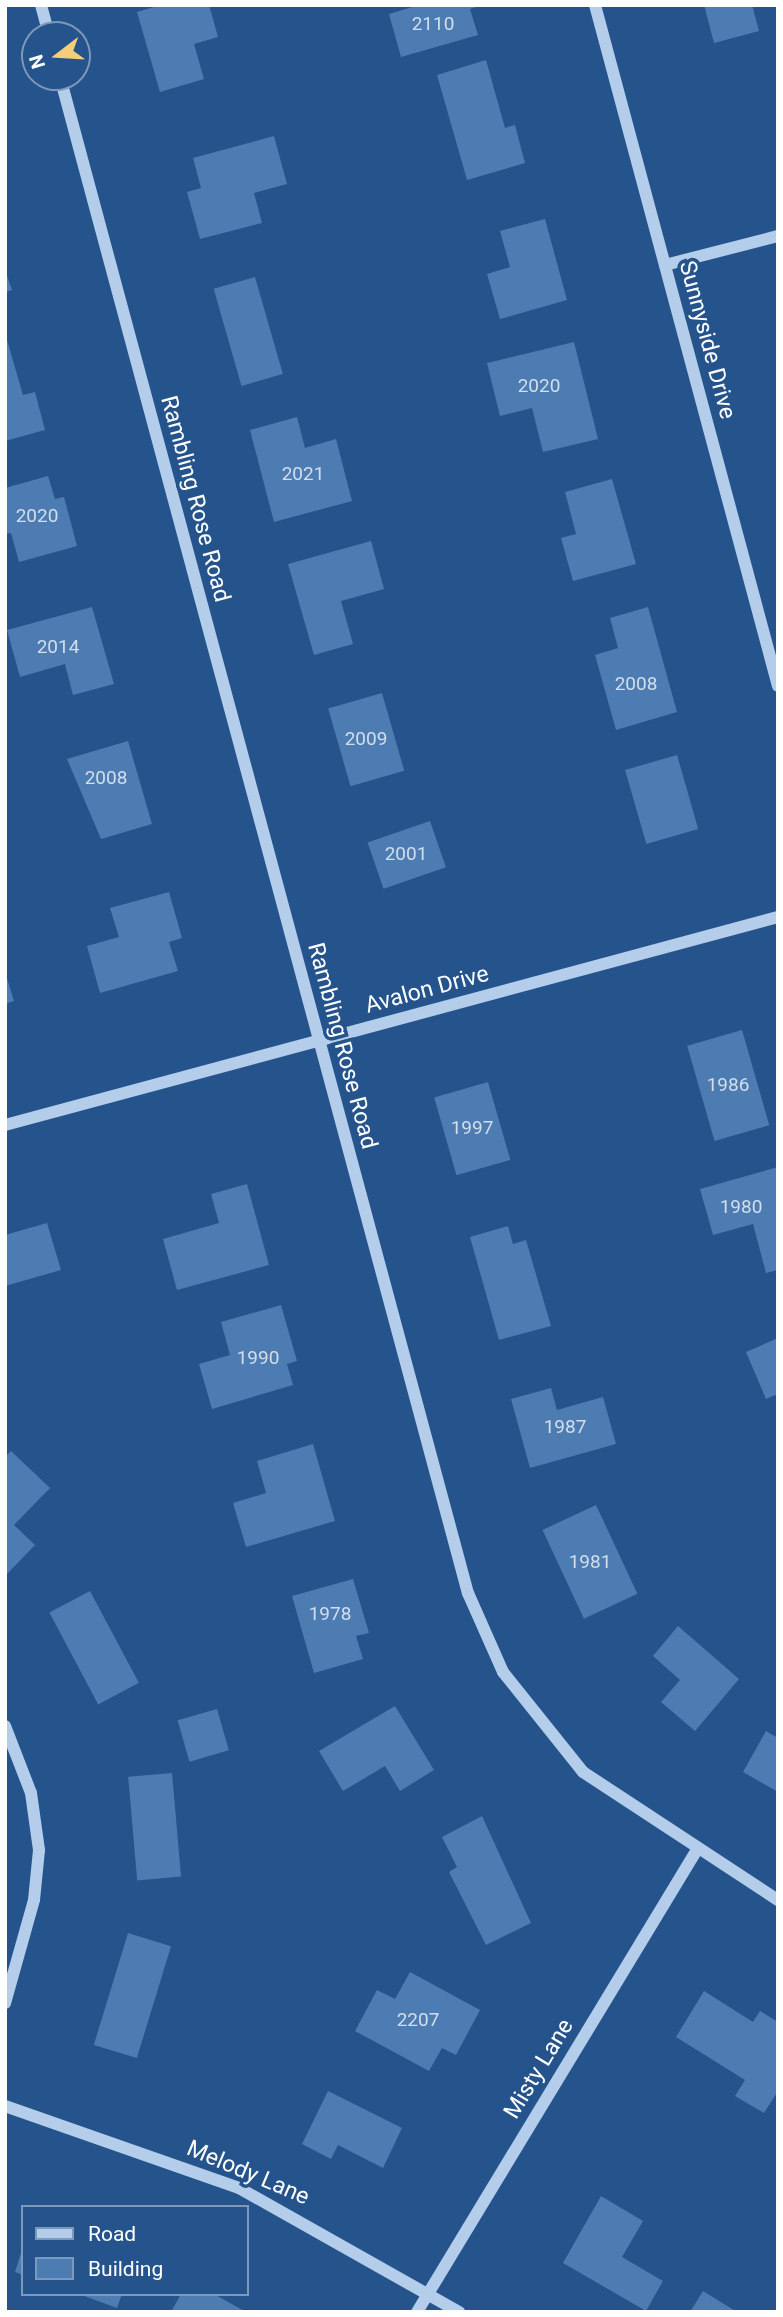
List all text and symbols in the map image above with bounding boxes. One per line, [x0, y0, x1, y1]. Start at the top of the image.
house number: 2110 [412, 13, 454, 35]
north arrow [21, 21, 91, 91]
text: N [24, 52, 50, 71]
street label: Sunnyside Drive [673, 258, 741, 422]
house number: 2020 [518, 375, 560, 397]
street label: Rambling Rose Road [154, 393, 236, 605]
house number: 2021 [282, 463, 324, 485]
house number: 2020 [16, 505, 58, 527]
house number: 2014 [37, 636, 79, 658]
house number: 2008 [615, 673, 657, 695]
house number: 2009 [345, 728, 387, 750]
house number: 2008 [85, 767, 127, 789]
house number: 2001 [385, 843, 427, 865]
street label: Rambling Rose Road [301, 940, 383, 1152]
street label: Avalon Drive [362, 960, 492, 1020]
house number: 1986 [707, 1074, 749, 1096]
house number: 1997 [451, 1117, 493, 1139]
house number: 1980 [720, 1196, 762, 1218]
house number: 1990 [237, 1347, 279, 1369]
house number: 1987 [544, 1416, 586, 1438]
house number: 1981 [569, 1551, 611, 1573]
house number: 1978 [309, 1603, 351, 1625]
house number: 2207 [397, 2009, 439, 2031]
street label: Misty Lane [498, 2014, 580, 2124]
street label: Melody Lane [183, 2135, 313, 2211]
legend [21, 2205, 248, 2296]
text: Road [88, 2222, 136, 2246]
text: Building [88, 2257, 163, 2281]

